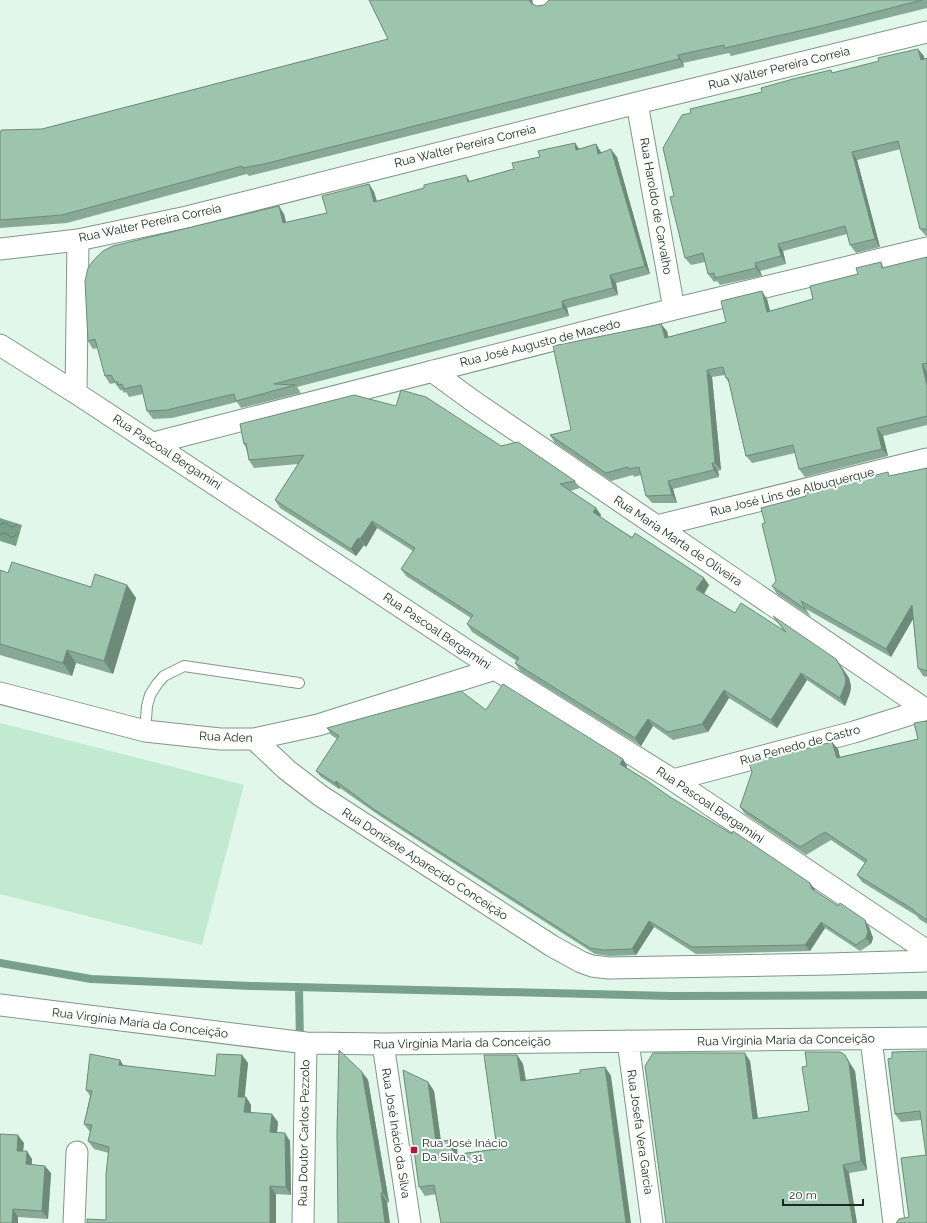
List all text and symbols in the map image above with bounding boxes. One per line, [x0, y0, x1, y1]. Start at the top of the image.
street label: Rua Walter Pereira Correia [707, 44, 851, 92]
street label: Rua Walter Pereira Correia [393, 122, 537, 170]
street label: Rua Haroldo de Carvalho [637, 137, 675, 275]
street label: Rua Walter Pereira Correia [77, 201, 223, 245]
street label: Rua José Augusto de Macedo [458, 316, 622, 370]
street label: Rua Pascoal Bergamini [110, 412, 224, 492]
street label: Rua José Lins de Albuquerque [708, 465, 876, 519]
street label: Rua Maria Marta de Oliveira [611, 493, 745, 589]
street label: Rua Pascoal Bergamini [381, 590, 493, 672]
street label: Rua Penedo de Castro [738, 722, 862, 768]
street label: Rua Aden [199, 729, 253, 745]
street label: Rua Pascoal Bergamini [654, 764, 766, 846]
street label: Rua Donizete Aparecido Conceição [339, 805, 511, 923]
street label: Rua Virgínia Maria da Conceição [51, 1005, 229, 1041]
street label: Rua Virgínia Maria da Conceição [697, 1031, 875, 1049]
street label: Rua Virgínia Maria da Conceição [373, 1034, 551, 1052]
street label: Rua Doutor Carlos Pezzolo [296, 1059, 312, 1207]
street label: Rua José Inácio da Silva [379, 1067, 413, 1199]
street label: Rua Josefa Vera Garcia [624, 1069, 656, 1195]
place label: Rua José Inácio Da Silva, 31 [422, 1136, 508, 1164]
marker: Rua José Inácio Da Silva, 31 [409, 1145, 419, 1155]
scale bar [783, 1181, 863, 1207]
text: 20 m [789, 1188, 817, 1202]

